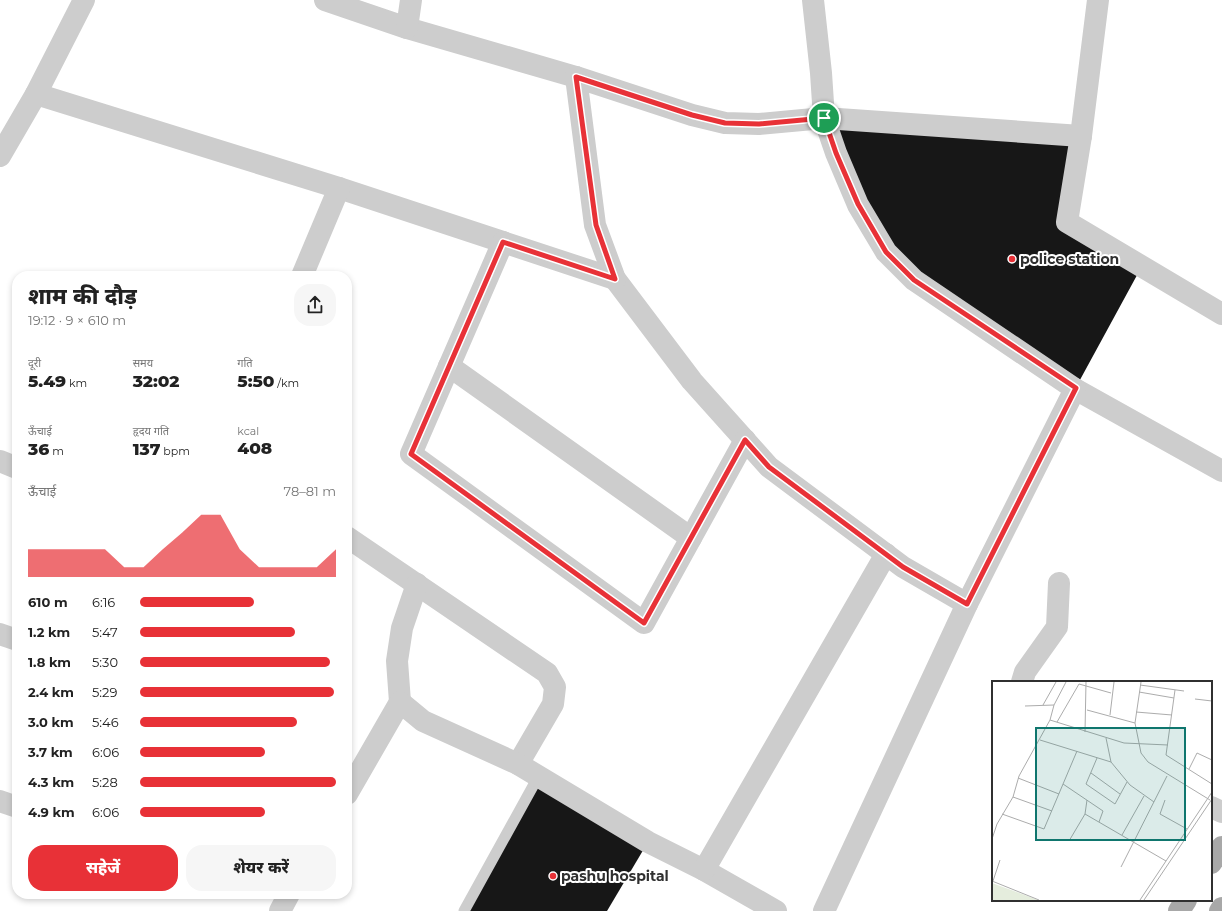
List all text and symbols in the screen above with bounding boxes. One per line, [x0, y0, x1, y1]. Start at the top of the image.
pin [807, 101, 841, 135]
icon: arrive [813, 107, 835, 129]
place label: police station [1020, 250, 1119, 268]
marker: police station [1007, 254, 1017, 264]
text: शाम की दौड़ [28, 283, 137, 310]
button: share [294, 284, 336, 326]
text: 19:12 · 9 × 610 m [28, 312, 126, 328]
text: दूरी [28, 356, 41, 370]
text: समय [133, 356, 153, 370]
text: गति [237, 356, 253, 370]
text: 5.49 [28, 371, 66, 391]
text: 32:02 [133, 371, 180, 391]
text: 5:50 [237, 371, 274, 391]
text: km [66, 376, 87, 390]
text: /km [274, 376, 299, 390]
text: ऊँचाई [28, 424, 52, 438]
text: हृदय गति [133, 424, 169, 438]
text: kcal [237, 424, 259, 438]
text: 408 [237, 438, 272, 458]
text: 36 [28, 439, 49, 459]
text: 137 [133, 439, 160, 459]
text: m [49, 444, 64, 458]
text: bpm [160, 444, 190, 458]
text: ऊँचाई [28, 483, 56, 499]
text: 78–81 m [284, 483, 336, 499]
text: 610 m [28, 594, 68, 610]
text: 6:16 [92, 594, 115, 610]
text: 1.2 km [28, 624, 70, 640]
text: 5:47 [92, 624, 118, 640]
text: 1.8 km [28, 654, 71, 670]
text: 5:30 [92, 654, 118, 670]
inset map [992, 681, 1212, 901]
text: 2.4 km [28, 684, 74, 700]
text: 5:29 [92, 684, 117, 700]
text: 3.0 km [28, 714, 74, 730]
text: 5:46 [92, 714, 119, 730]
text: 3.7 km [28, 744, 73, 760]
text: 6:06 [92, 744, 119, 760]
text: 4.3 km [28, 774, 74, 790]
text: 5:28 [92, 774, 118, 790]
text: 4.9 km [28, 804, 75, 820]
text: 6:06 [92, 804, 119, 820]
button: सहेजें [28, 845, 178, 891]
button: शेयर करें [186, 845, 336, 891]
place label: pashu hospital [561, 867, 669, 885]
marker: pashu hospital [548, 871, 558, 881]

